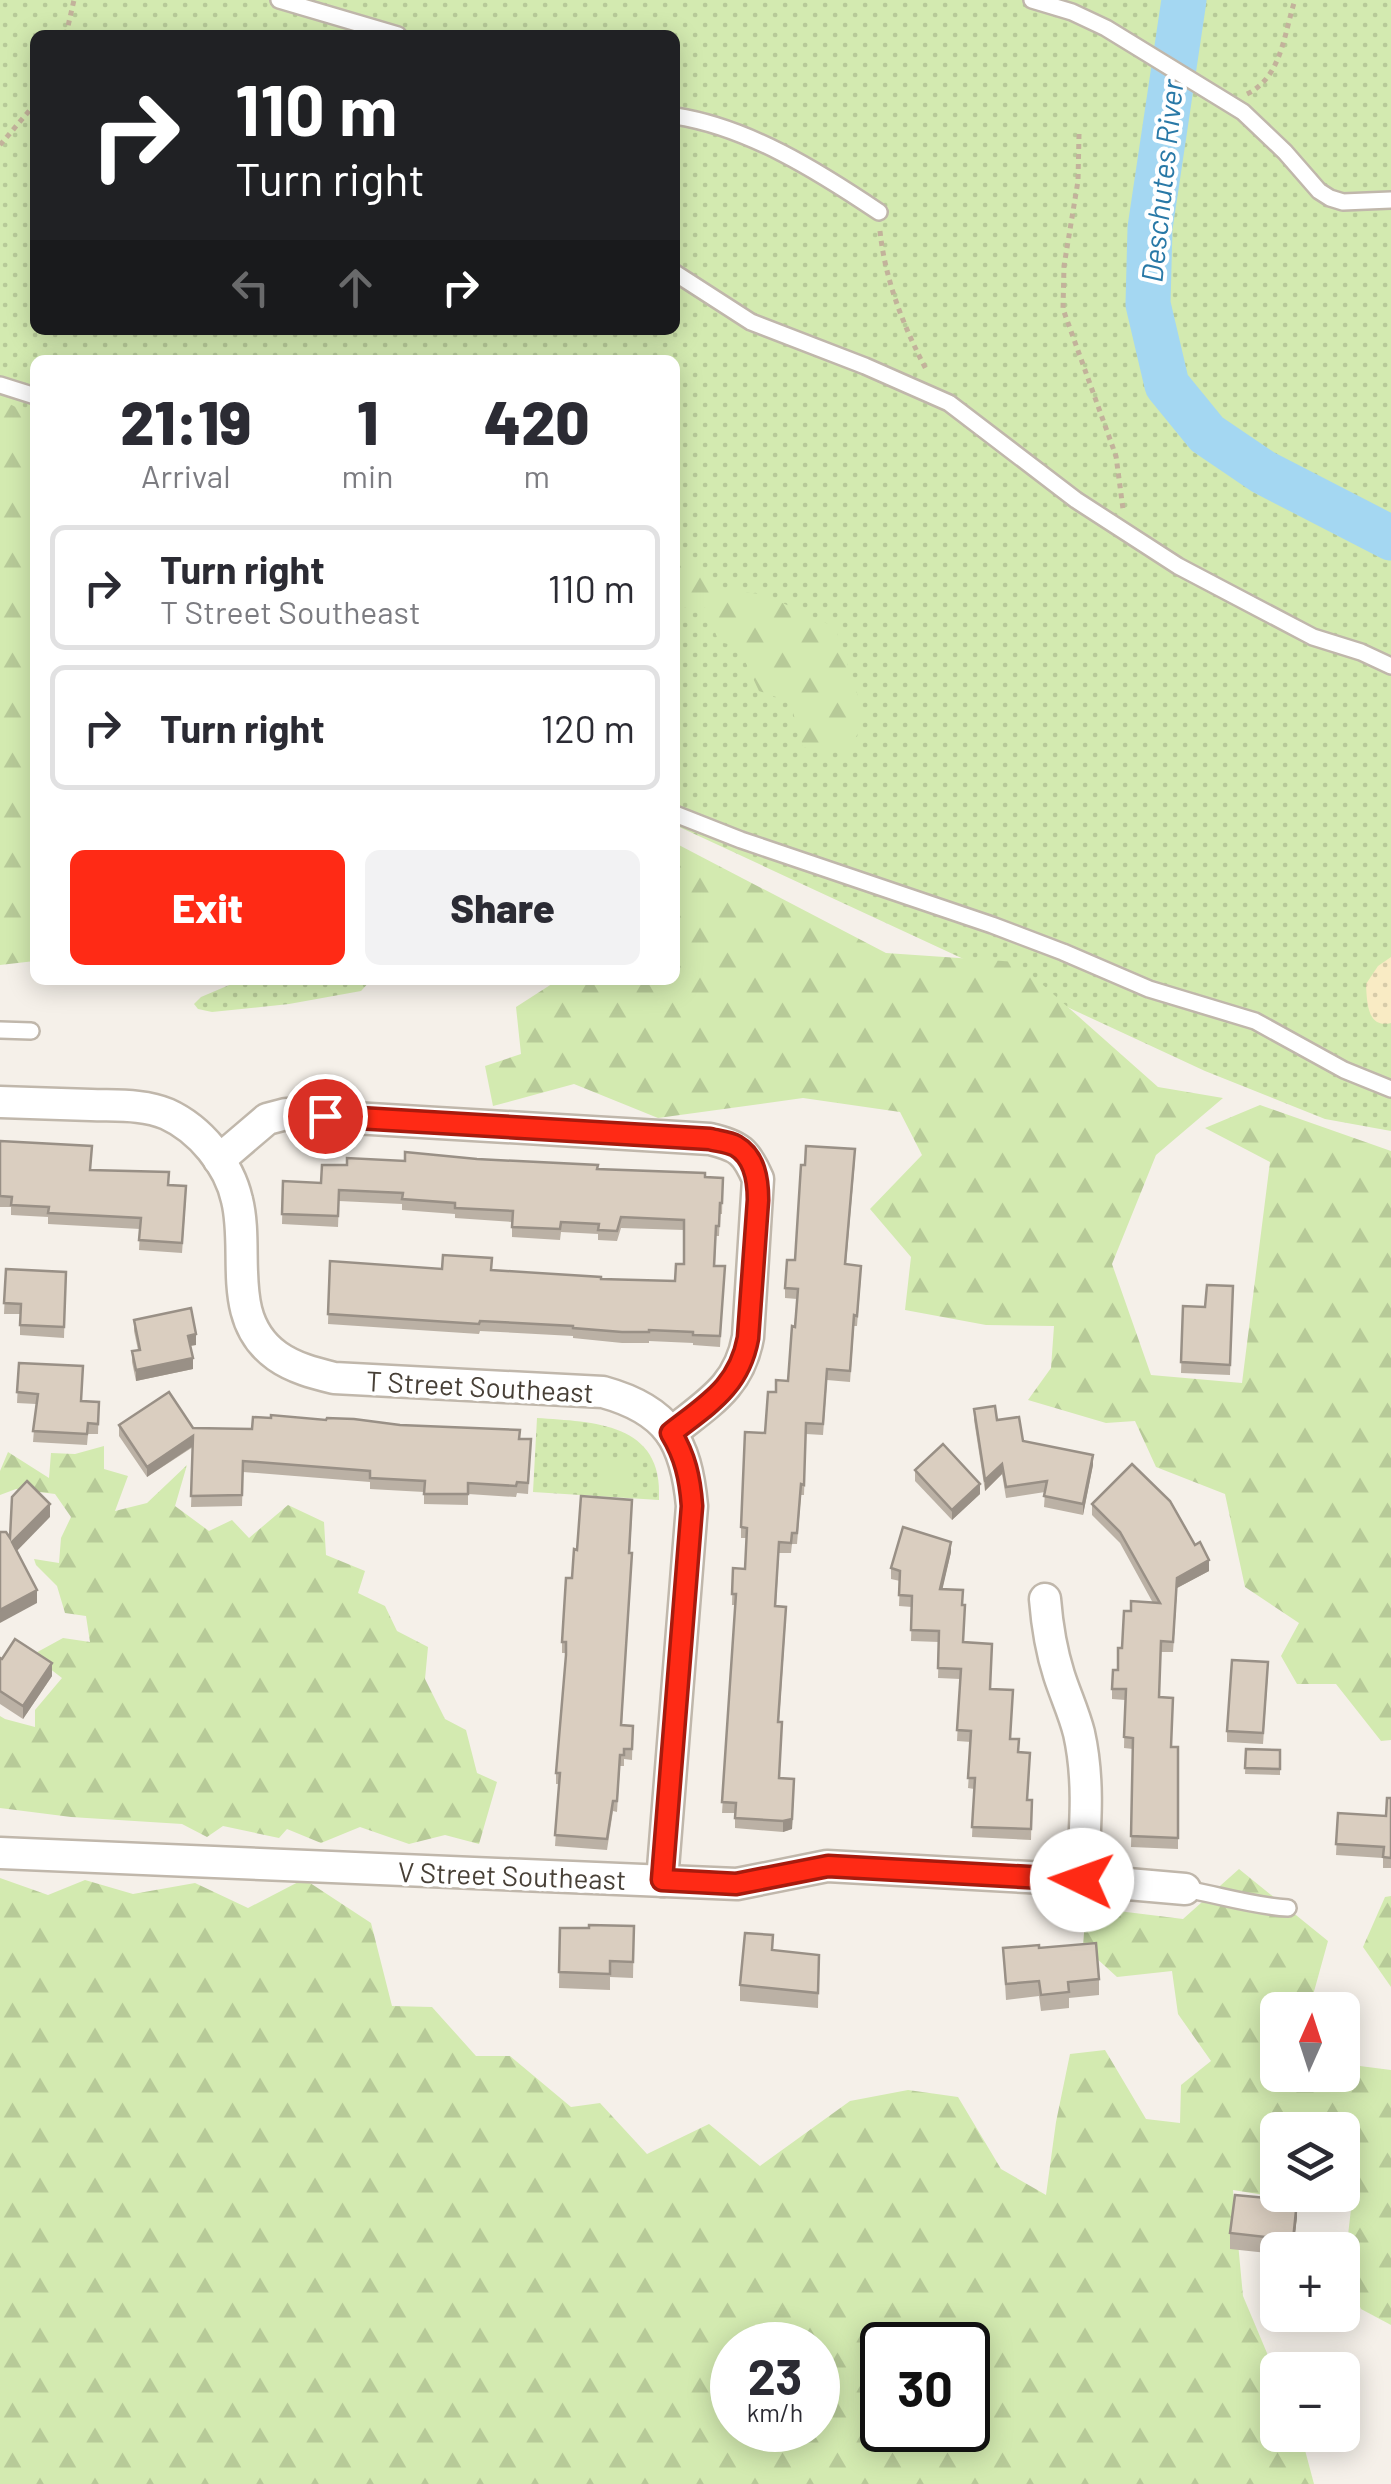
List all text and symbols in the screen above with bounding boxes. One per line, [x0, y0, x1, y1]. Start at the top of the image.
text: 110 m [235, 66, 397, 150]
icon: right [70, 70, 200, 200]
water label: Deschutes River [1132, 77, 1190, 284]
text: Turn right [235, 151, 425, 205]
icon: left [223, 260, 278, 315]
icon: ahead [328, 260, 383, 315]
icon: right [433, 260, 488, 315]
text: 21:19 [120, 385, 251, 457]
text: 1 [357, 385, 378, 457]
text: 420 [484, 385, 590, 457]
text: Arrival [141, 456, 231, 494]
text: min [342, 456, 393, 494]
text: m [523, 456, 550, 494]
text: Turn right [160, 546, 325, 592]
icon: right [75, 560, 130, 615]
text: 110 m [548, 565, 635, 611]
text: T Street Southeast [160, 592, 421, 630]
icon: right [75, 700, 130, 755]
text: Turn right [160, 705, 325, 751]
text: 120 m [541, 705, 635, 751]
button: Exit [70, 850, 345, 965]
button: Share [365, 850, 640, 965]
pin [283, 1074, 368, 1159]
icon: arrive [298, 1089, 353, 1144]
street label: T Street Southeast [365, 1363, 595, 1409]
position arrow [1030, 1828, 1134, 1932]
street label: V Street Southeast [397, 1854, 627, 1896]
north arrow [1260, 1992, 1360, 2092]
map controls [1260, 1992, 1360, 2452]
button: layers [1260, 2112, 1360, 2212]
button: + [1260, 2232, 1360, 2332]
speed limit sign: 30 [860, 2322, 990, 2452]
text: 23 [748, 2345, 802, 2405]
button: − [1260, 2352, 1360, 2452]
text: km/h [747, 2397, 803, 2427]

